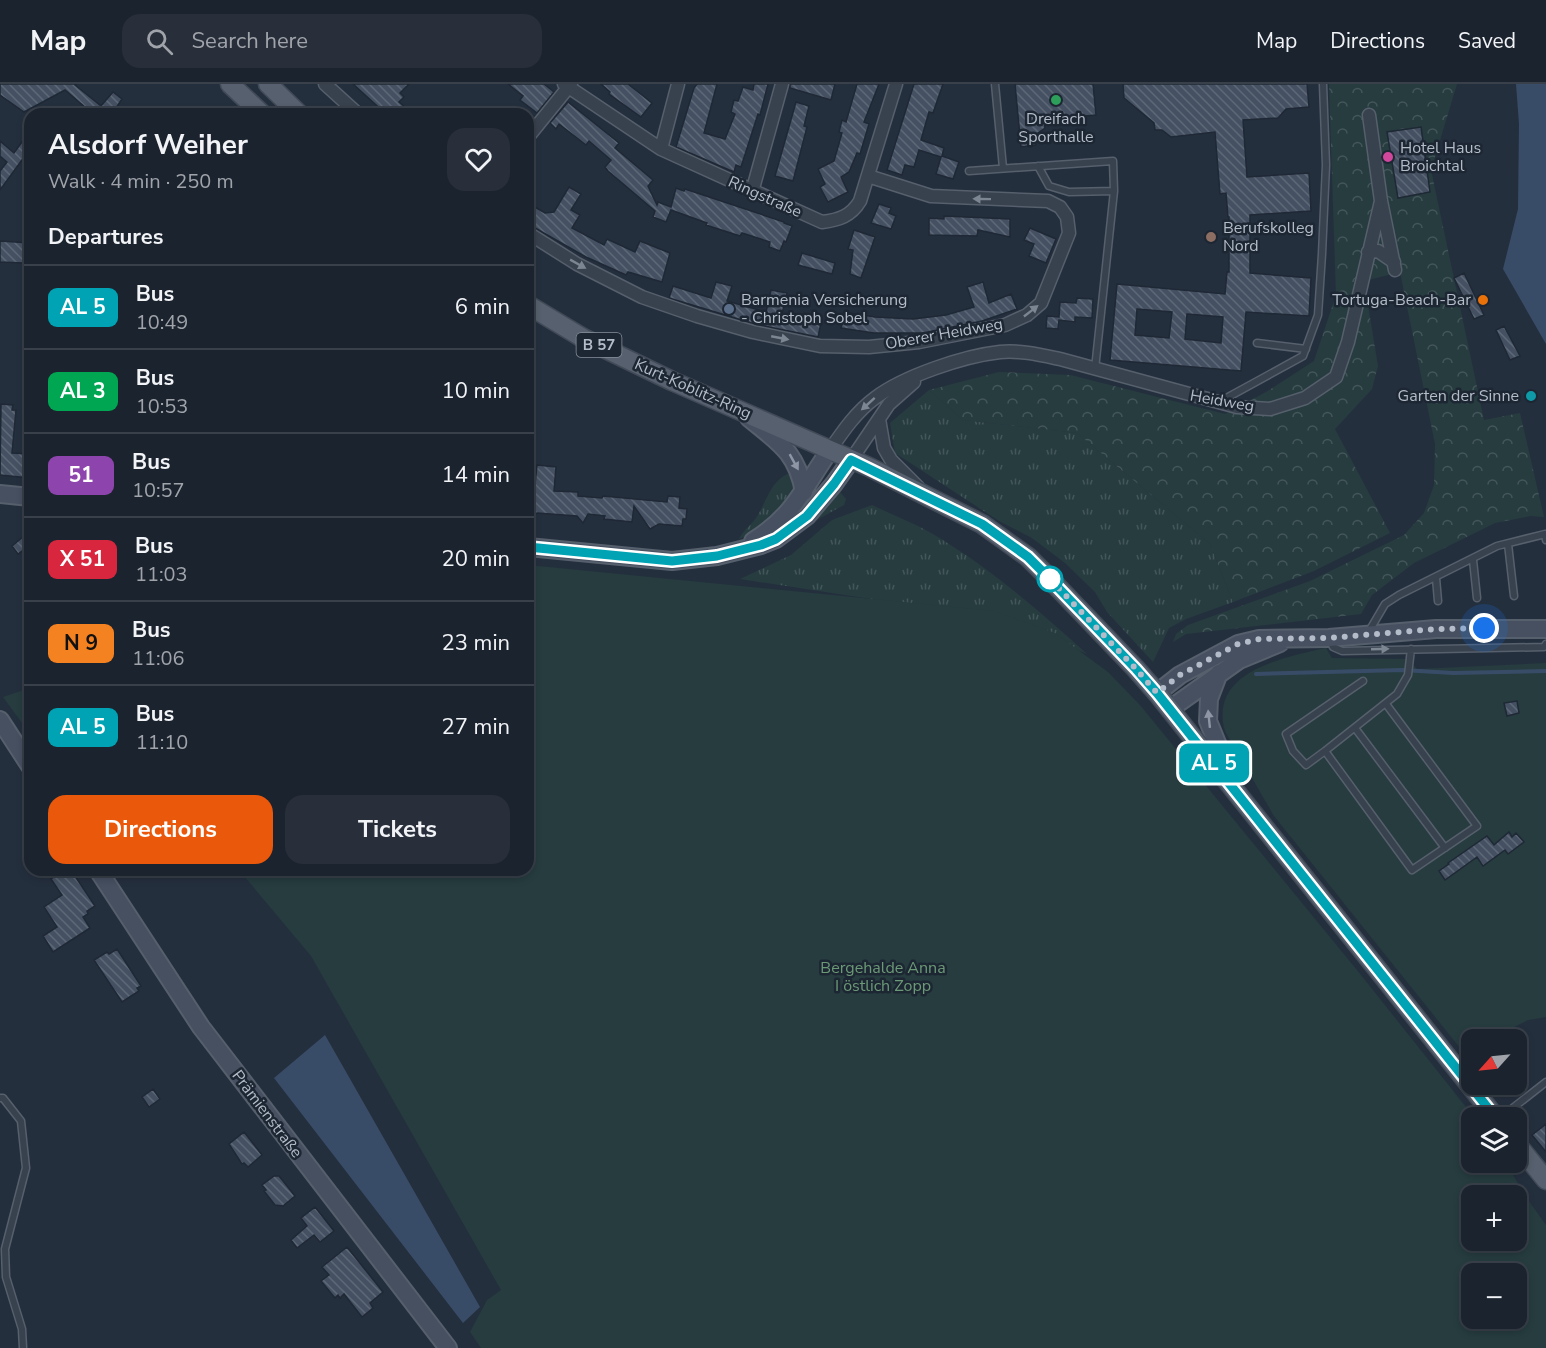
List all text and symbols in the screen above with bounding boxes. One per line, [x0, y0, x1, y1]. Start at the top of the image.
search box [122, 14, 542, 68]
text: Map [30, 22, 86, 60]
icon: search [143, 25, 176, 58]
text: Search here [191, 26, 308, 56]
text: Map [1256, 27, 1297, 55]
text: Directions [1330, 27, 1425, 55]
text: Saved [1458, 27, 1516, 55]
marker: Dreifach Sporthalle [1049, 93, 1063, 107]
place label: Dreifach Sporthalle [1018, 108, 1094, 148]
text: Alsdorf Weiher [48, 126, 248, 164]
button: heart [447, 128, 510, 191]
place label: Hotel Haus Broichtal [1400, 137, 1481, 177]
marker: Hotel Haus Broichtal [1381, 150, 1395, 164]
text: Walk · 4 min · 250 m [48, 168, 234, 195]
street label: Ringstraße [725, 171, 805, 223]
one-way arrow [973, 194, 992, 204]
place label: Berufskolleg Nord [1223, 217, 1314, 257]
text: Departures [48, 222, 163, 252]
marker: Berufskolleg Nord [1204, 230, 1218, 244]
one-way arrow [569, 259, 586, 269]
text: Bus [136, 279, 174, 309]
place label: Barmenia Versicherung - Christoph Sobel [741, 289, 907, 329]
place label: Tortuga-Beach-Bar [1332, 289, 1471, 311]
text: 6 min [455, 292, 510, 322]
text: AL 5 [60, 293, 106, 321]
marker: Tortuga-Beach-Bar [1476, 293, 1490, 307]
marker: Barmenia Versicherung - Christoph Sobel [722, 302, 736, 316]
one-way arrow [1023, 304, 1039, 317]
text: 10:49 [136, 309, 188, 336]
street label: Oberer Heidweg [883, 313, 1005, 355]
road number: B 57 [576, 333, 622, 357]
one-way arrow [770, 334, 789, 343]
street label: Kurt-Koblitz-Ring [631, 353, 755, 425]
text: Bus [136, 363, 174, 393]
text: 10 min [442, 376, 510, 406]
text: AL 3 [60, 377, 106, 405]
street label: Heidweg [1188, 385, 1256, 417]
place label: Garten der Sinne [1398, 385, 1519, 407]
marker: Garten der Sinne [1524, 389, 1538, 403]
text: 10:53 [136, 393, 188, 420]
one-way arrow [861, 397, 876, 410]
text: Bus [132, 447, 171, 477]
one-way arrow [789, 454, 799, 471]
text: 14 min [442, 460, 510, 490]
text: 51 [68, 461, 94, 489]
text: 10:57 [132, 477, 185, 504]
text: Bus [135, 531, 174, 561]
text: 20 min [442, 544, 510, 574]
text: X 51 [60, 545, 105, 573]
text: 11:03 [135, 561, 188, 588]
unlabelled marker [1037, 566, 1063, 592]
your location [1469, 613, 1499, 643]
text: Bus [132, 615, 171, 645]
text: 23 min [442, 628, 510, 658]
text: N 9 [64, 629, 98, 657]
text: 11:06 [132, 645, 185, 672]
one-way arrow [1371, 645, 1390, 654]
text: Bus [136, 699, 174, 729]
one-way arrow [1205, 709, 1214, 728]
text: 27 min [442, 712, 510, 742]
text: AL 5 [60, 713, 106, 741]
text: 11:10 [136, 729, 188, 756]
line badge: AL 5 [1172, 744, 1256, 782]
text: AL 5 [1191, 749, 1237, 777]
button: Directions [48, 795, 273, 864]
button: Tickets [285, 795, 510, 864]
park label: Bergehalde Anna I östlich Zopp [820, 957, 946, 997]
north arrow [1461, 1029, 1527, 1095]
map controls [1461, 1029, 1527, 1329]
street label: Prämienstraße [227, 1066, 307, 1162]
button: layers [1461, 1107, 1527, 1173]
button: + [1461, 1185, 1527, 1251]
button: − [1461, 1263, 1527, 1329]

